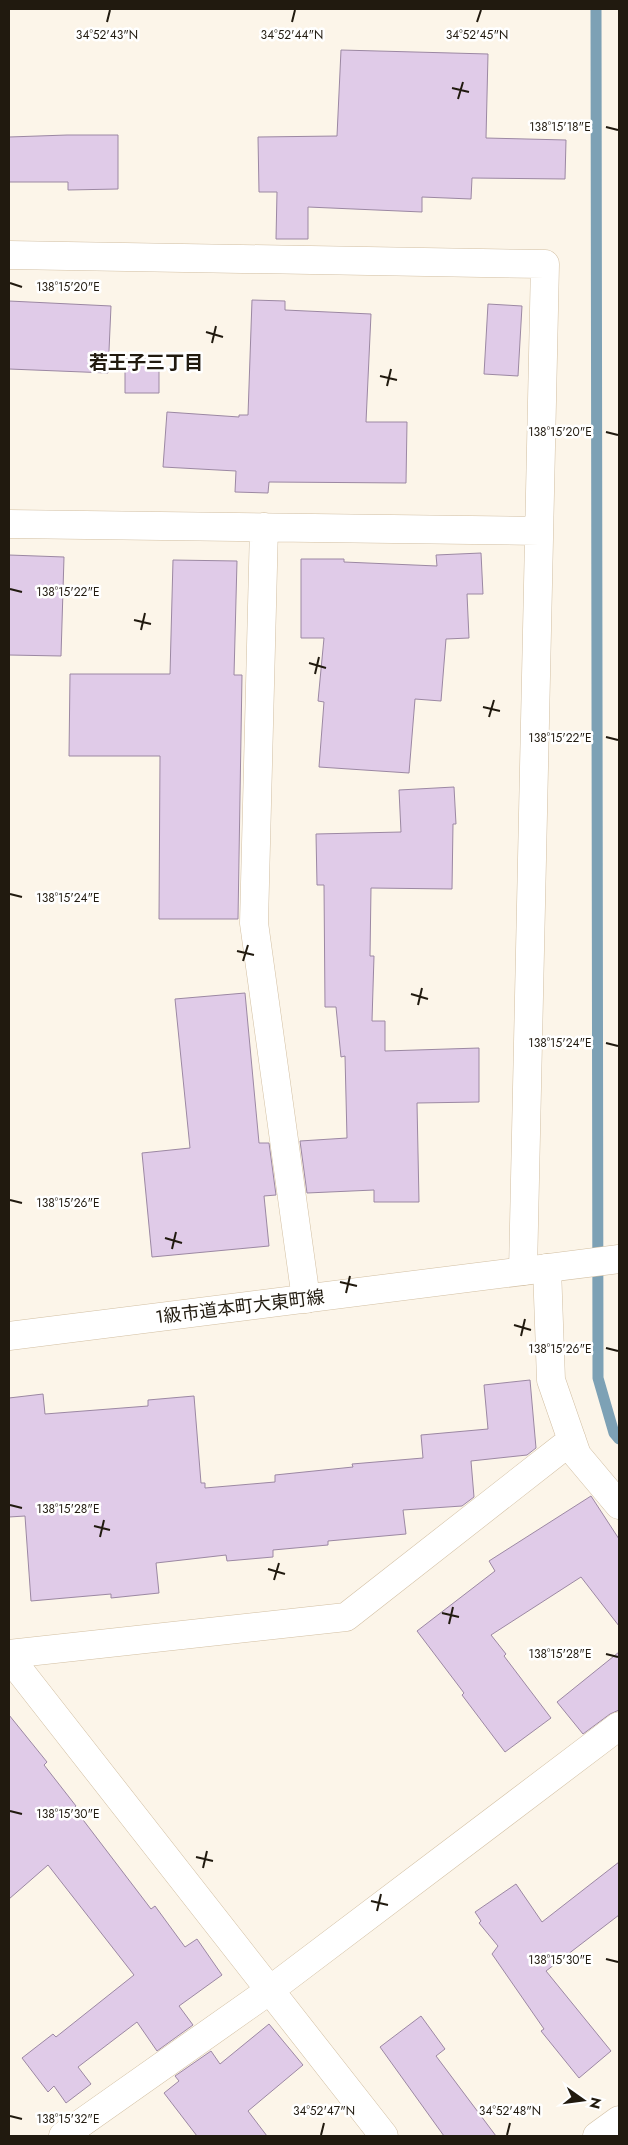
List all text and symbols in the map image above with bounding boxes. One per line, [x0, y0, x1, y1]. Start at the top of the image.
text: 34°52'43"N [76, 26, 138, 44]
text: 34°52'44"N [261, 26, 323, 44]
text: 34°52'45"N [446, 26, 508, 44]
text: 138°15'18"E [529, 118, 591, 136]
text: 138°15'20"E [36, 278, 100, 296]
district label: 若王子三丁目 [89, 349, 203, 376]
text: 138°15'20"E [528, 423, 592, 441]
text: 138°15'22"E [36, 583, 100, 601]
text: 138°15'22"E [528, 729, 592, 747]
text: 138°15'24"E [36, 889, 100, 907]
text: 138°15'24"E [528, 1034, 592, 1052]
text: 138°15'26"E [36, 1194, 100, 1212]
street label: 1級市道本町大東町線 [154, 1284, 326, 1330]
text: 138°15'26"E [528, 1340, 592, 1358]
text: 138°15'28"E [37, 1500, 100, 1518]
text: 138°15'28"E [529, 1645, 592, 1663]
text: 138°15'30"E [36, 1805, 100, 1823]
text: 138°15'30"E [528, 1951, 592, 1969]
north arrow [558, 2075, 608, 2125]
text: N [585, 2095, 607, 2111]
text: 34°52'47"N [293, 2102, 355, 2120]
text: 34°52'48"N [479, 2102, 541, 2120]
text: 138°15'32"E [37, 2110, 100, 2128]

